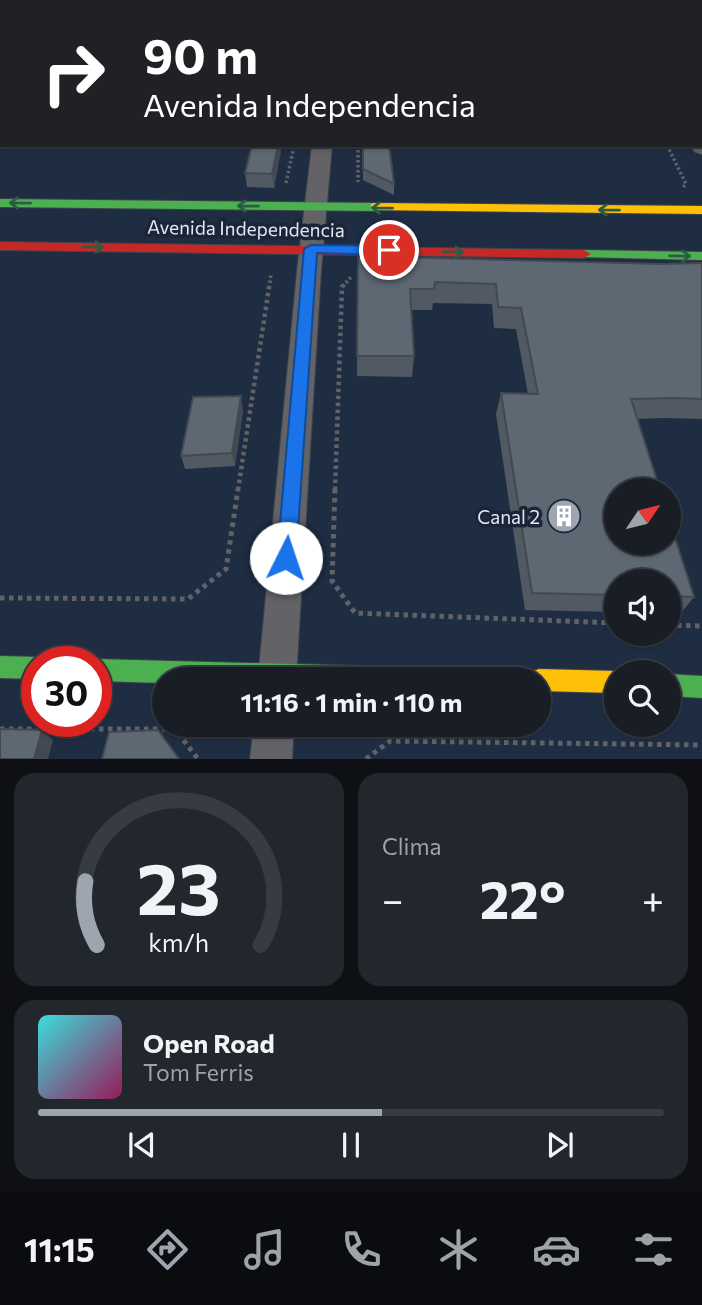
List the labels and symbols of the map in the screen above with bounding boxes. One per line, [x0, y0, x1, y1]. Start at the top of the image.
one-way arrow [9, 196, 32, 210]
one-way arrow [237, 199, 260, 213]
one-way arrow [371, 201, 394, 214]
one-way arrow [598, 203, 621, 217]
street label: Avenida Independencia [147, 215, 345, 241]
pin [359, 220, 419, 280]
one-way arrow [81, 240, 104, 254]
one-way arrow [441, 245, 464, 258]
one-way arrow [668, 249, 691, 263]
north arrow [604, 478, 681, 555]
building icon: Canal 2 [545, 497, 583, 535]
place label: Canal 2 [477, 505, 540, 528]
position arrow [249, 521, 323, 595]
speed limit sign: 30 [21, 646, 112, 737]

